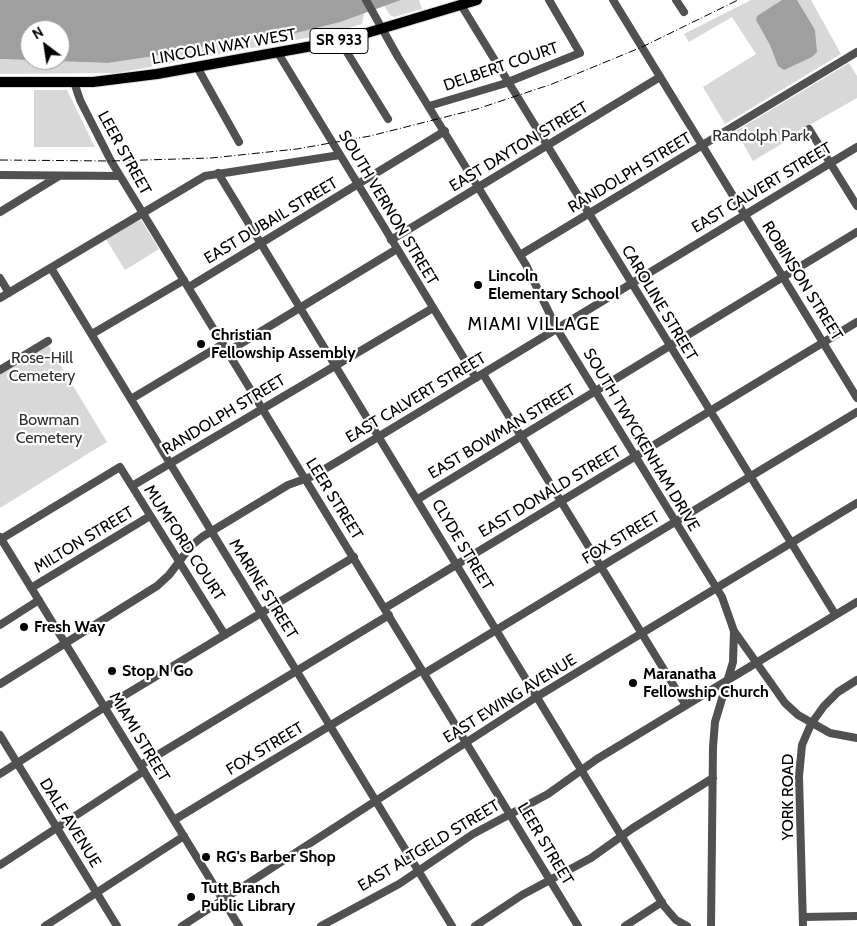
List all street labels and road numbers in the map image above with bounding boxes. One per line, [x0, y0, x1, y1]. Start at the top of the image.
street label: LINCOLN WAY WEST [150, 25, 298, 69]
road number: SR 933 [310, 28, 368, 54]
street label: DELBERT COURT [441, 38, 561, 96]
street label: EAST DAYTON STREET [446, 98, 592, 196]
street label: LEER STREET [93, 108, 155, 198]
street label: SOUTH VERNON STREET [334, 127, 442, 289]
street label: RANDOLPH STREET [565, 129, 695, 217]
street label: EAST CALVERT STREET [688, 139, 836, 237]
street label: EAST DUBAIL STREET [201, 174, 341, 268]
street label: ROBINSON STREET [758, 218, 846, 344]
street label: CAROLINE STREET [617, 242, 701, 364]
street label: SOUTH TWYCKENHAM DRIVE [579, 345, 703, 535]
street label: EAST CALVERT STREET [342, 349, 490, 447]
street label: RANDOLPH STREET [159, 371, 289, 459]
street label: EAST BOWMAN STREET [425, 380, 579, 484]
street label: EAST DONALD STREET [476, 442, 624, 542]
street label: LEER STREET [301, 455, 367, 543]
street label: MUMFORD COURT [139, 482, 229, 604]
street label: CLYDE STREET [427, 496, 497, 594]
street label: MILTON STREET [31, 503, 137, 577]
street label: FOX STREET [579, 507, 663, 569]
street label: MARINE STREET [225, 536, 301, 642]
street label: EAST EWING AVENUE [440, 650, 580, 748]
street label: MIAMI STREET [105, 689, 173, 785]
street label: FOX STREET [223, 718, 307, 780]
street label: YORK ROAD [778, 754, 798, 840]
street label: DALE AVENUE [35, 775, 105, 871]
street label: EAST ALTGELD STREET [355, 796, 503, 896]
street label: LEER STREET [513, 799, 577, 889]

